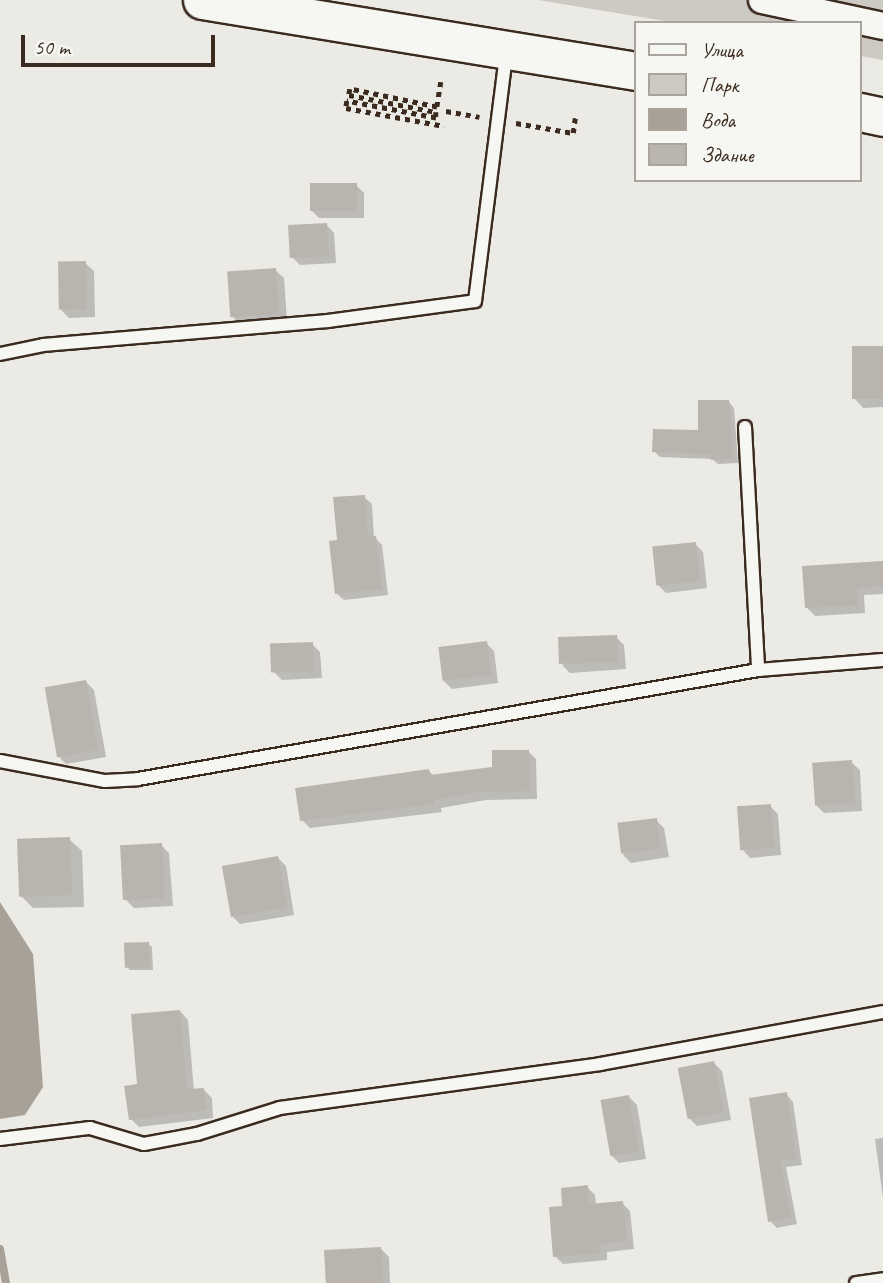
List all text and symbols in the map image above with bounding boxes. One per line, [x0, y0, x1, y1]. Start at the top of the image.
scale bar [24, 21, 219, 65]
legend [634, 21, 862, 182]
text: 50 m [34, 34, 70, 60]
text: Улица [701, 37, 743, 63]
text: Парк [701, 72, 738, 98]
text: Вода [701, 107, 735, 133]
text: Здание [701, 142, 754, 168]

